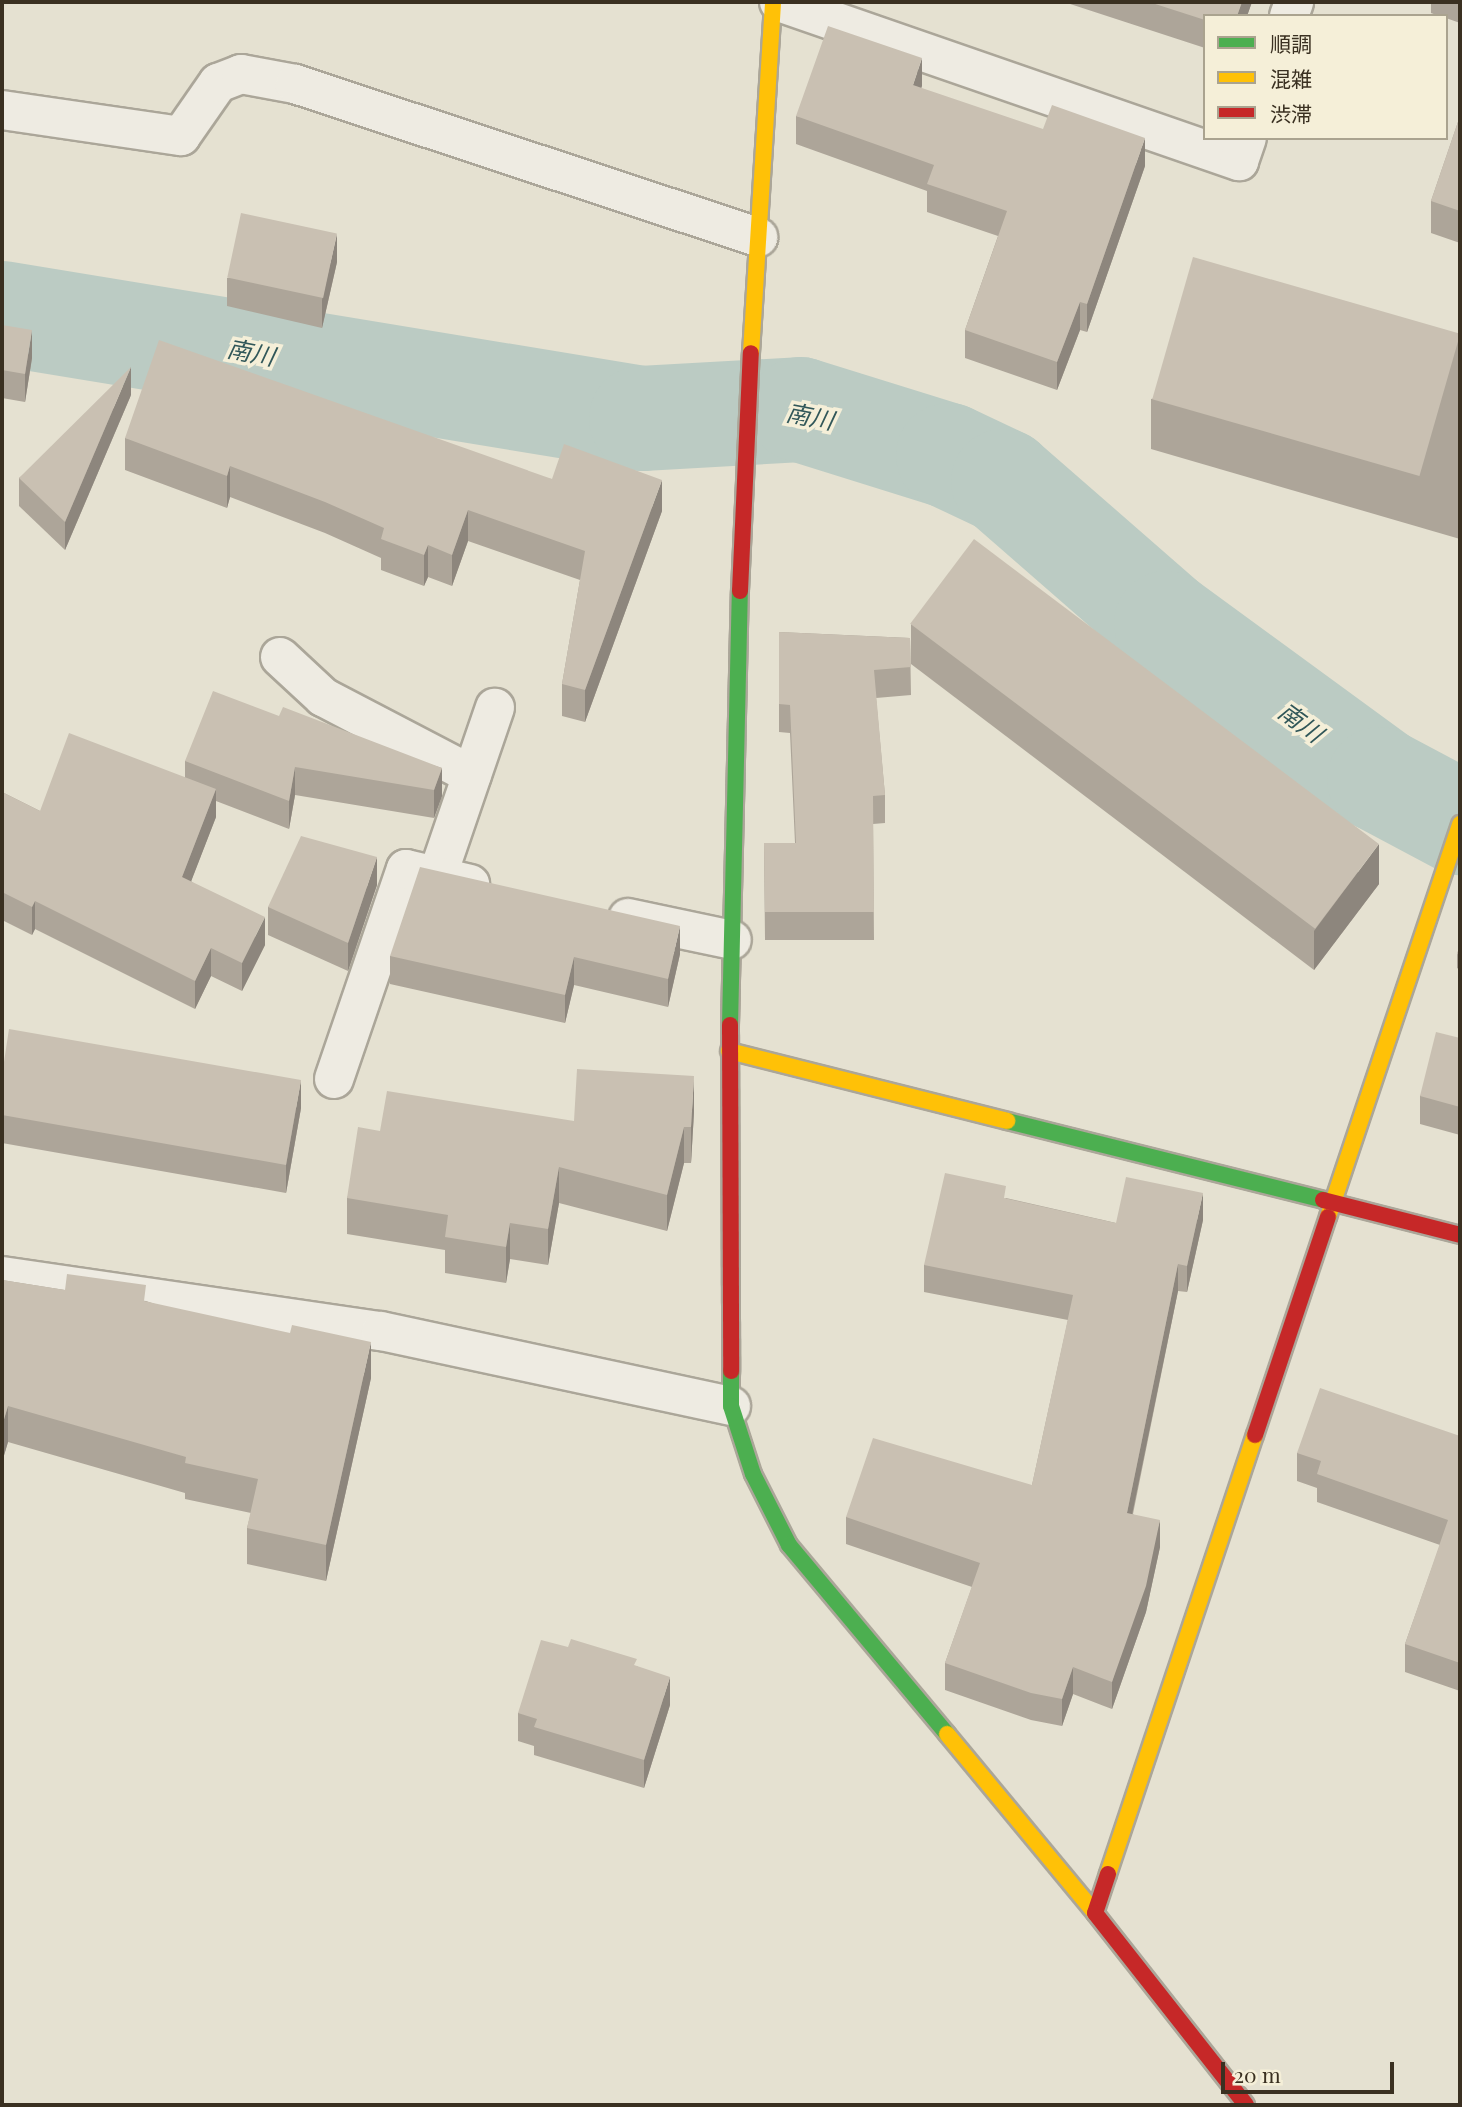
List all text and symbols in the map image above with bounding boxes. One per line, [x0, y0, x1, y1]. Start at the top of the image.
legend [1203, 14, 1448, 140]
text: 順調 [1270, 29, 1312, 57]
text: 混雑 [1270, 64, 1312, 92]
text: 渋滞 [1270, 99, 1312, 127]
water label: 南川 [225, 333, 277, 371]
water label: 南川 [784, 397, 836, 435]
water label: 南川 [1273, 696, 1329, 748]
scale bar [1224, 2048, 1397, 2092]
text: 20 m [1234, 2060, 1281, 2088]

